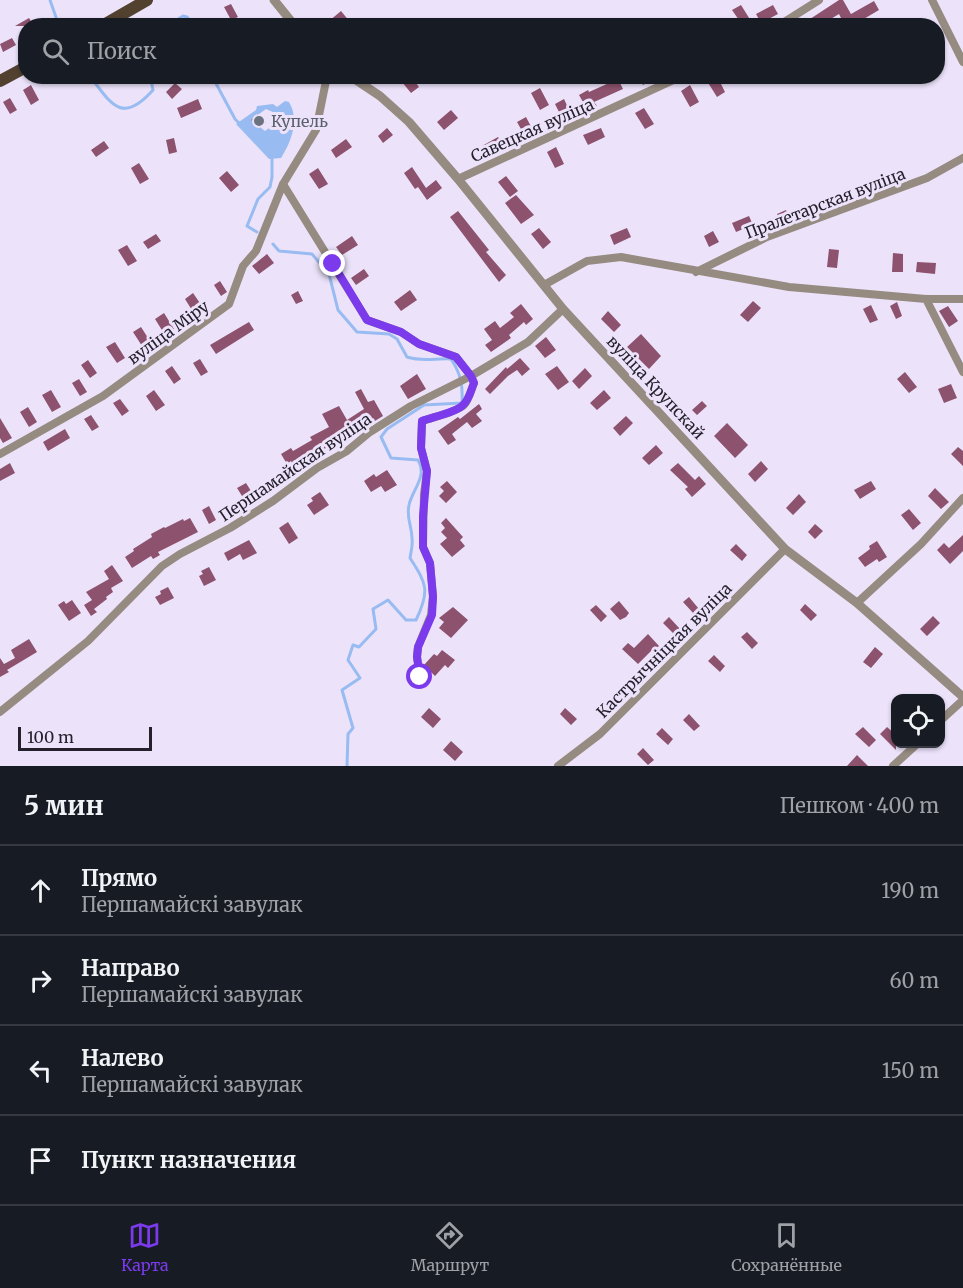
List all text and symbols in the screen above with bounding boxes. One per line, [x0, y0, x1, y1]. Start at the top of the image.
search box [18, 18, 945, 84]
icon: search [39, 35, 72, 68]
text: Поиск [87, 37, 157, 65]
street label: Савецкая вуліца [467, 94, 597, 166]
place label: Купель [271, 111, 328, 131]
marker: Купель [252, 114, 266, 128]
street label: Пралетарская вуліца [742, 163, 908, 243]
route end [319, 250, 345, 276]
street label: вуліца Міру [123, 295, 213, 368]
street label: вуліца Крупскай [603, 331, 709, 443]
street label: Першамайская вуліца [215, 408, 375, 525]
street label: Кастрычніцкая вуліца [592, 578, 736, 722]
route start [406, 663, 432, 689]
map controls [891, 694, 945, 748]
button: locate [891, 694, 945, 748]
scale bar [18, 724, 152, 752]
text: 100 m [27, 727, 74, 747]
text: 5 мин [24, 789, 104, 822]
text: Пешком · 400 m [780, 793, 939, 818]
text: Прямо [81, 864, 157, 892]
icon: ahead [24, 874, 57, 907]
text: 190 m [881, 878, 939, 903]
text: Першамайскі завулак [81, 892, 303, 917]
text: Направо [81, 954, 180, 982]
icon: right [24, 964, 57, 997]
text: 60 m [889, 968, 939, 993]
text: Першамайскі завулак [81, 982, 303, 1007]
text: Налево [81, 1044, 164, 1072]
icon: left [24, 1054, 57, 1087]
text: 150 m [882, 1058, 939, 1083]
text: Першамайскі завулак [81, 1072, 303, 1097]
icon: arrive [24, 1144, 57, 1177]
text: Пункт назначения [81, 1146, 296, 1174]
tab: Карта [121, 1219, 169, 1275]
tab: Маршрут [411, 1219, 489, 1275]
tab: Сохранённые [731, 1219, 842, 1275]

